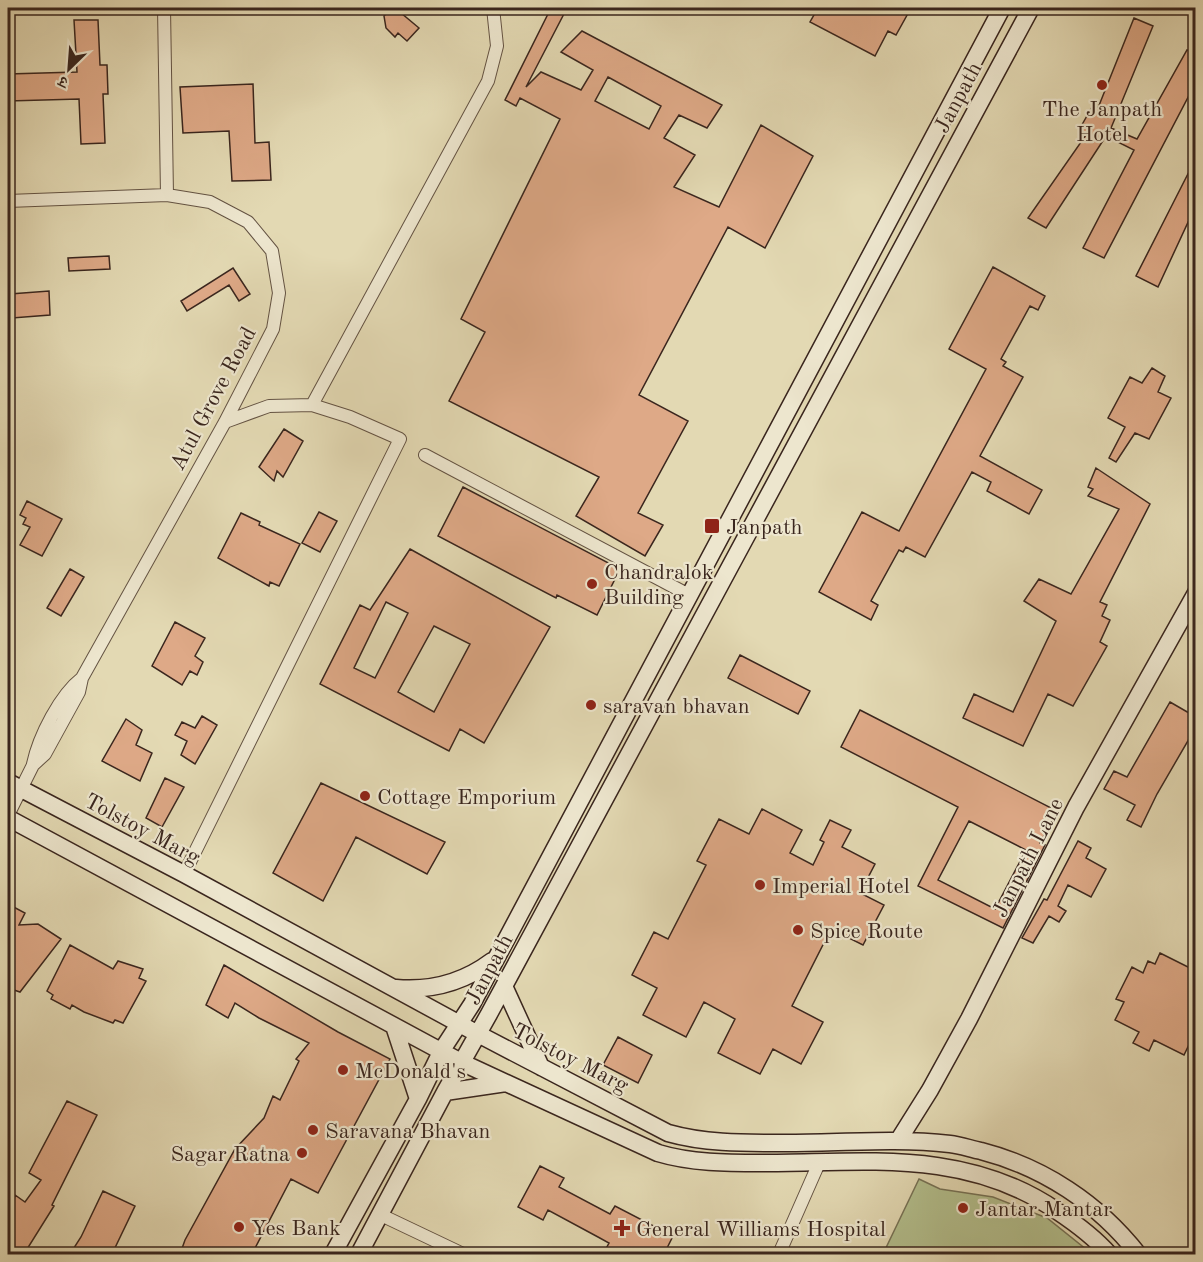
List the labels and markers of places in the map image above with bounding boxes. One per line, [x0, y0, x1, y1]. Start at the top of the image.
marker: The Janpath Hotel [1095, 78, 1109, 92]
place label: The Janpath Hotel [1042, 99, 1162, 146]
marker: Janpath [703, 517, 721, 535]
place label: Janpath [726, 517, 803, 539]
place label: Chandralok Building [604, 562, 713, 609]
marker: Chandralok Building [585, 577, 599, 591]
place label: saravan bhavan [603, 696, 750, 718]
marker: saravan bhavan [584, 698, 598, 712]
place label: Cottage Emporium [377, 787, 556, 809]
marker: Cottage Emporium [358, 789, 372, 803]
place label: Imperial Hotel [772, 876, 910, 898]
marker: Imperial Hotel [753, 878, 767, 892]
place label: Spice Route [810, 921, 923, 943]
marker: Spice Route [791, 923, 805, 937]
place label: McDonald's [355, 1061, 466, 1083]
marker: McDonald's [336, 1063, 350, 1077]
place label: Saravana Bhavan [325, 1121, 491, 1143]
marker: Saravana Bhavan [306, 1123, 320, 1137]
place label: Sagar Ratna [170, 1144, 290, 1166]
marker: Sagar Ratna [295, 1146, 309, 1160]
place label: Jantar Mantar [975, 1199, 1112, 1221]
marker: Jantar Mantar [956, 1201, 970, 1215]
place label: Yes Bank [251, 1218, 341, 1240]
marker: General Williams Hospital [613, 1219, 631, 1237]
place label: General Williams Hospital [636, 1219, 886, 1241]
marker: Yes Bank [232, 1220, 246, 1234]

